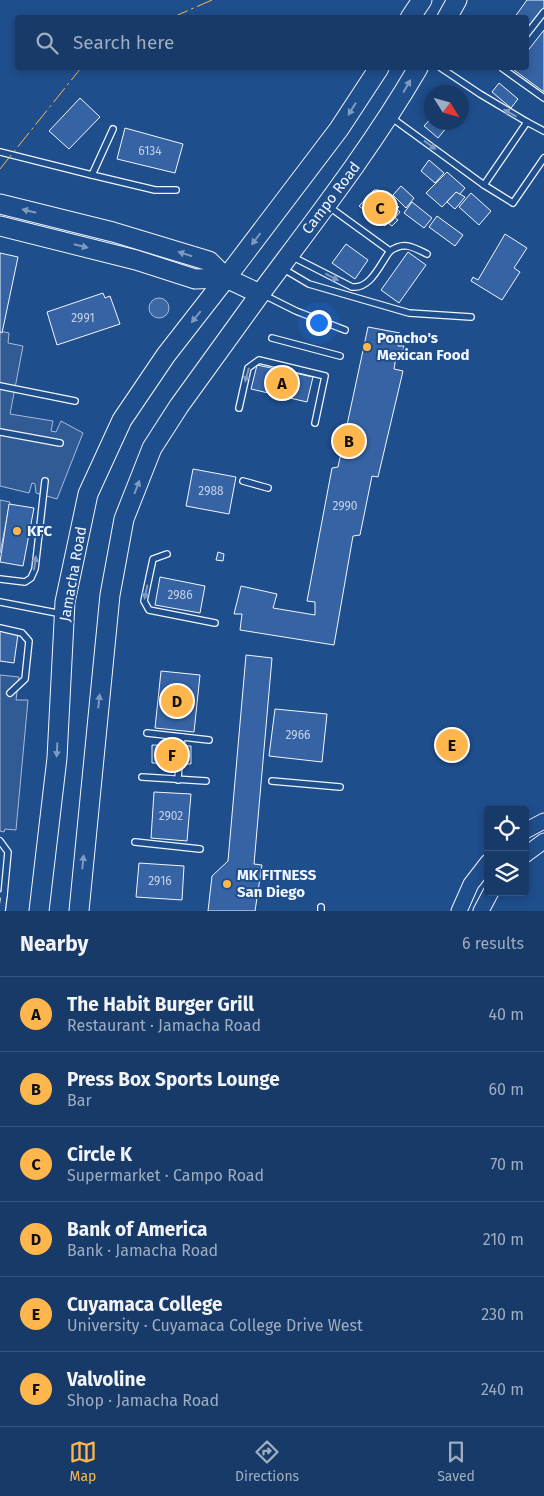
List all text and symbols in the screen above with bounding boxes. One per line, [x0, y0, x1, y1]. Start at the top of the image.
search box [15, 15, 529, 70]
icon: search [33, 29, 61, 57]
text: Search here [73, 31, 174, 54]
one-way arrow [403, 80, 412, 93]
north arrow [424, 85, 469, 130]
one-way arrow [348, 102, 357, 115]
one-way arrow [503, 109, 518, 117]
one-way arrow [423, 140, 437, 150]
house number: 6134 [138, 144, 162, 158]
street label: Campo Road [298, 158, 364, 238]
pin: C [364, 189, 396, 227]
one-way arrow [21, 207, 36, 215]
one-way arrow [251, 233, 261, 246]
one-way arrow [74, 242, 89, 250]
one-way arrow [178, 249, 193, 257]
one-way arrow [325, 273, 339, 281]
one-way arrow [191, 310, 202, 323]
your location [306, 310, 332, 336]
house number: 2991 [71, 311, 95, 325]
place label: Poncho's Mexican Food [377, 329, 470, 364]
marker: Poncho's Mexican Food [361, 341, 373, 353]
pin: A [266, 364, 298, 402]
one-way arrow [243, 368, 251, 383]
pin: B [333, 422, 365, 460]
one-way arrow [133, 480, 141, 494]
house number: 2988 [198, 484, 224, 498]
house number: 2990 [332, 499, 358, 513]
place label: KFC [27, 522, 53, 540]
marker: KFC [11, 525, 23, 537]
street label: Jamacha Road [56, 525, 90, 623]
one-way arrow [31, 554, 39, 570]
one-way arrow [142, 585, 150, 600]
house number: 2986 [167, 588, 193, 602]
pin: D [161, 682, 193, 720]
one-way arrow [96, 692, 104, 708]
pin: E [436, 726, 468, 764]
house number: 2966 [286, 728, 310, 742]
pin: F [156, 736, 188, 774]
one-way arrow [53, 742, 61, 758]
map controls [484, 806, 529, 896]
button: locate [484, 806, 529, 851]
house number: 2902 [159, 809, 183, 823]
button: layers [484, 851, 529, 896]
one-way arrow [80, 854, 88, 870]
place label: MK FITNESS San Diego [237, 866, 317, 901]
house number: 2916 [148, 874, 172, 888]
marker: MK FITNESS San Diego [221, 878, 233, 890]
text: Nearby [20, 931, 88, 957]
text: 6 results [462, 934, 524, 953]
text: The Habit Burger Grill [67, 993, 254, 1016]
text: A [31, 1005, 41, 1024]
text: 40 m [489, 1005, 524, 1024]
text: Restaurant · Jamacha Road [67, 1016, 261, 1035]
text: Press Box Sports Lounge [67, 1068, 280, 1091]
text: B [31, 1080, 41, 1099]
text: 60 m [489, 1080, 524, 1099]
text: Bar [67, 1091, 92, 1110]
text: Circle K [67, 1143, 132, 1166]
text: C [31, 1155, 41, 1174]
text: 70 m [490, 1155, 524, 1174]
text: Supermarket · Campo Road [67, 1166, 264, 1185]
text: Bank of America [67, 1218, 208, 1241]
text: D [31, 1230, 41, 1249]
text: 210 m [483, 1230, 524, 1249]
text: Bank · Jamacha Road [67, 1241, 218, 1260]
text: Cuyamaca College [67, 1293, 222, 1316]
text: E [32, 1305, 40, 1324]
text: 230 m [481, 1305, 524, 1324]
text: University · Cuyamaca College Drive West [67, 1316, 363, 1335]
text: Valvoline [67, 1368, 146, 1391]
text: F [32, 1380, 40, 1399]
text: 240 m [481, 1380, 524, 1399]
text: Shop · Jamacha Road [67, 1391, 219, 1410]
tab: Map [69, 1438, 97, 1485]
tab: Directions [235, 1438, 299, 1485]
tab: Saved [437, 1438, 475, 1485]

